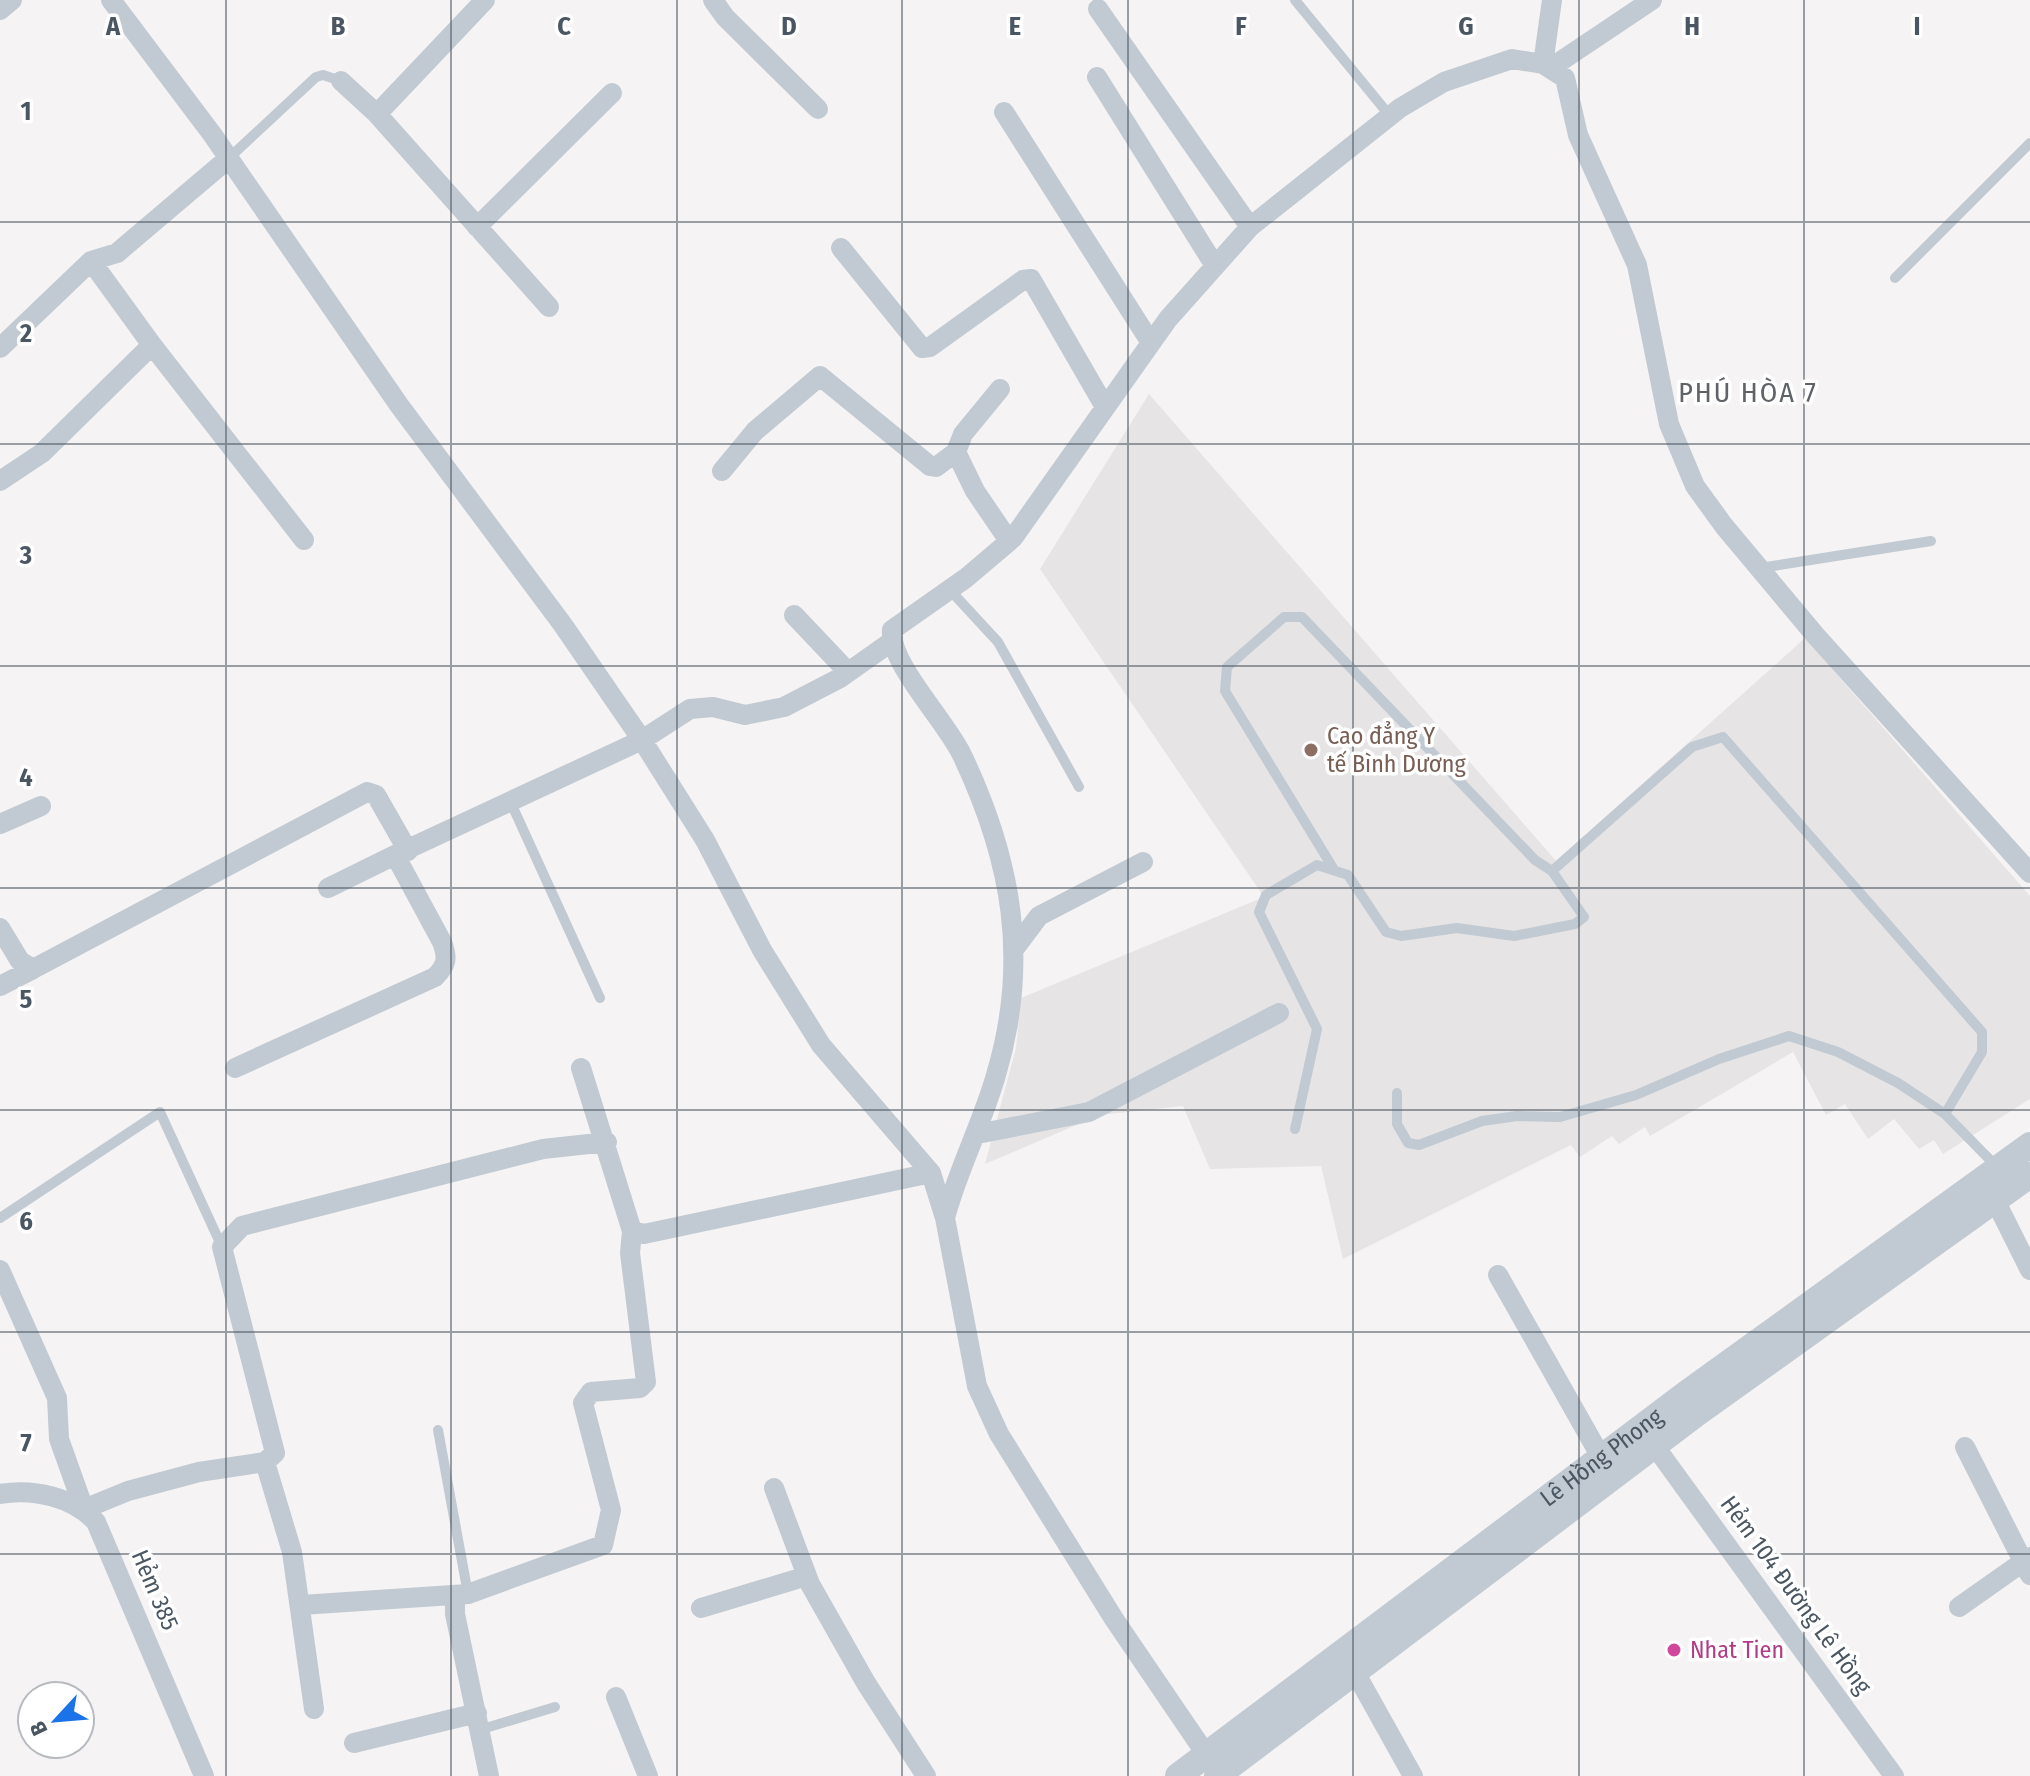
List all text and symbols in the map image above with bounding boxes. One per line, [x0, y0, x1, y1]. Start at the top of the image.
text: A [105, 11, 121, 42]
text: B [331, 11, 346, 42]
text: C [557, 11, 571, 42]
text: D [781, 11, 797, 42]
text: E [1009, 11, 1021, 42]
text: F [1235, 11, 1247, 42]
text: G [1458, 11, 1474, 42]
text: H [1684, 11, 1700, 42]
text: I [1914, 11, 1921, 42]
text: 1 [21, 96, 32, 127]
text: 2 [19, 318, 32, 349]
district label: PHÚ HÒA 7 [1678, 376, 1818, 409]
text: 3 [19, 540, 32, 571]
place label: Cao đẳng Y tế Bình Dương [1327, 720, 1466, 778]
marker: Cao đẳng Y tế Bình Dương [1302, 741, 1320, 759]
text: 4 [19, 762, 33, 793]
text: 5 [20, 984, 33, 1015]
text: 6 [19, 1206, 33, 1237]
street label: Lê Hồng Phong [1535, 1402, 1669, 1512]
text: 7 [20, 1428, 32, 1459]
street label: Hẻm 104 Đường Lê Hồng [1715, 1491, 1878, 1700]
street label: Hẻm 385 [126, 1546, 184, 1634]
place label: Nhat Tien [1690, 1636, 1784, 1664]
marker: Nhat Tien [1665, 1641, 1683, 1659]
north arrow [16, 1680, 96, 1760]
text: B [24, 1717, 53, 1740]

